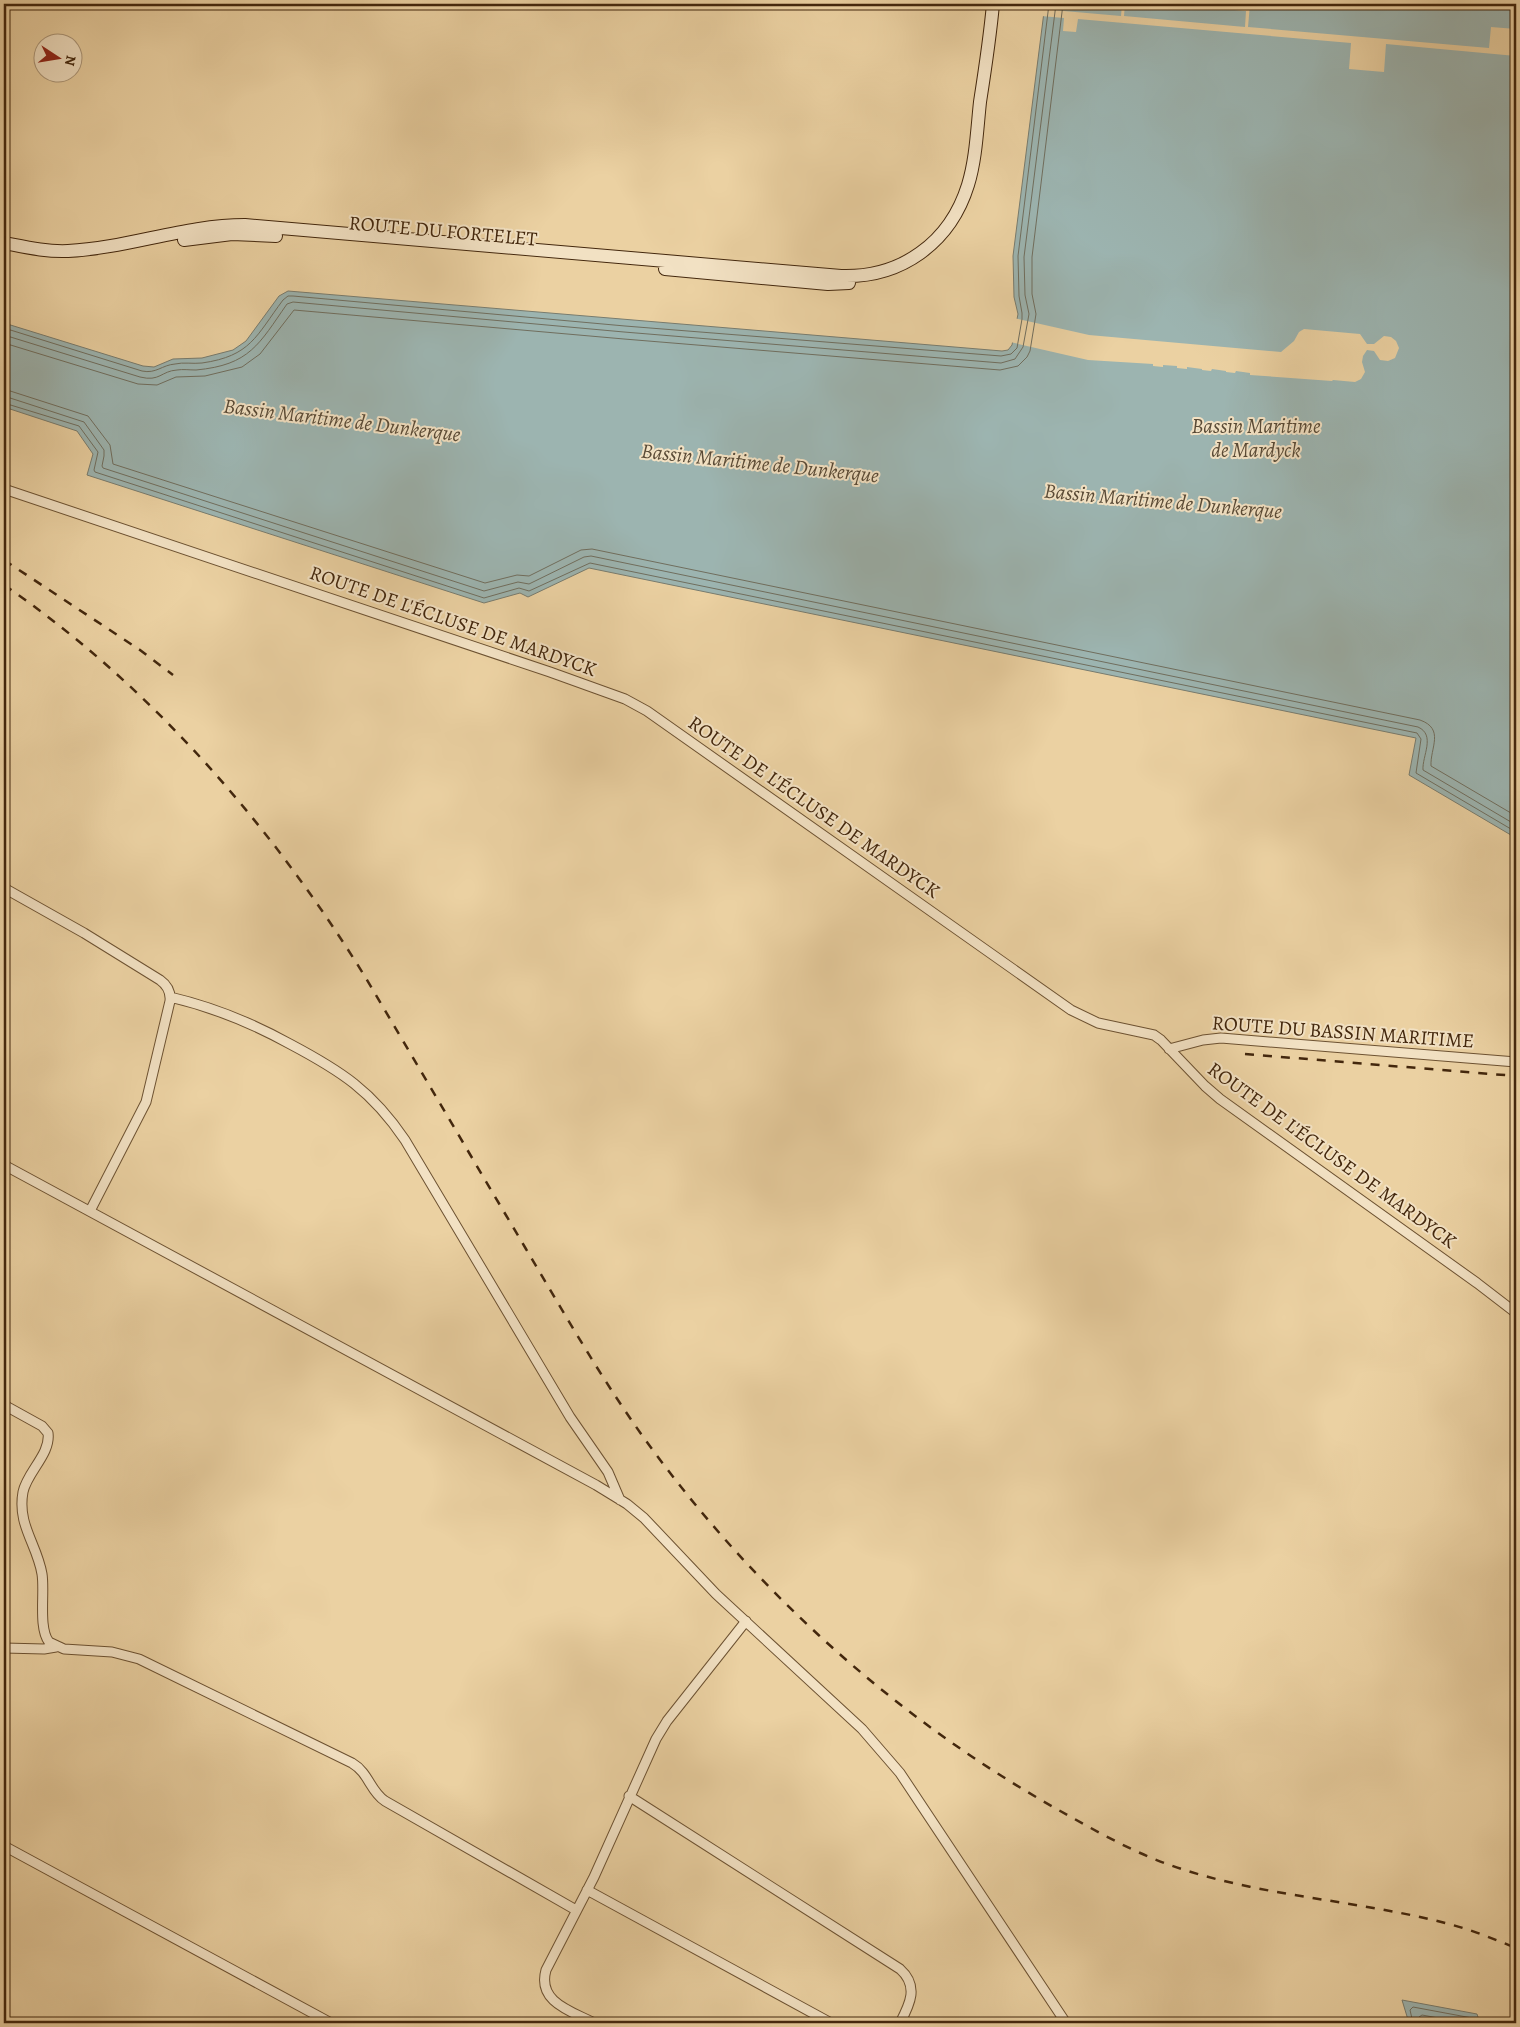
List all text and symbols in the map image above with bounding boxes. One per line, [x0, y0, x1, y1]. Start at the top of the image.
north arrow [32, 32, 82, 82]
text: N [60, 54, 81, 68]
street label: ROUTE DU FORTELET [348, 209, 538, 253]
water label: Bassin Maritime de Dunkerque [222, 392, 463, 448]
water label: Bassin Maritime de Mardyck [1192, 412, 1321, 464]
water label: Bassin Maritime de Dunkerque [640, 437, 881, 489]
water label: Bassin Maritime de Dunkerque [1043, 477, 1284, 525]
street label: ROUTE DE L'ÉCLUSE DE MARDYCK [306, 559, 600, 683]
street label: ROUTE DE L'ÉCLUSE DE MARDYCK [683, 709, 946, 905]
street label: ROUTE DU BASSIN MARITIME [1211, 1009, 1475, 1055]
street label: ROUTE DE L'ÉCLUSE DE MARDYCK [1202, 1055, 1462, 1255]

